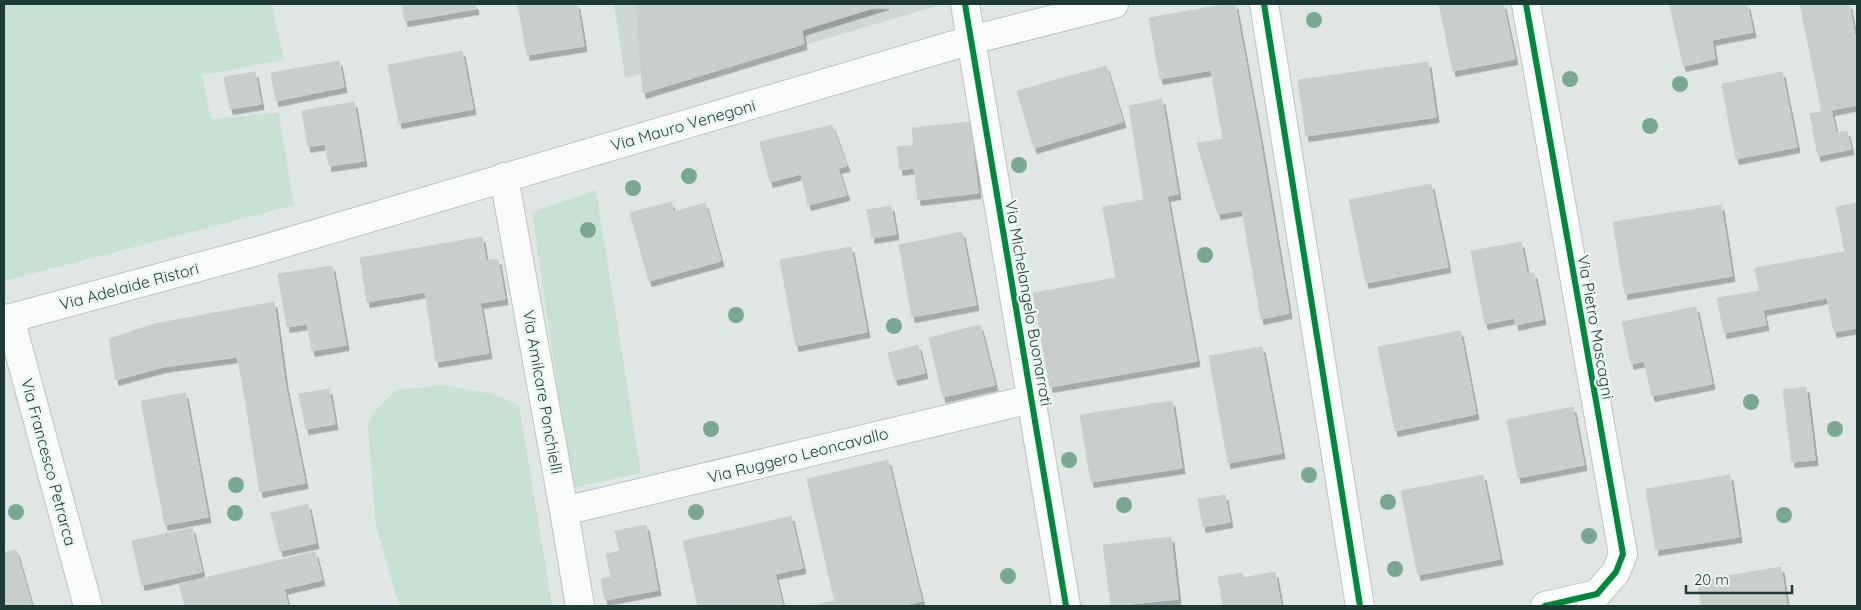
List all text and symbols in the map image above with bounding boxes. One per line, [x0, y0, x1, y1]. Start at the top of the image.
street label: Via Mauro Venegoni [608, 95, 758, 155]
street label: Via Michelangelo Buonarroti [1001, 198, 1057, 408]
street label: Via Pietro Mascagni [1573, 253, 1619, 401]
street label: Via Adelaide Ristori [57, 258, 201, 314]
street label: Via Amilcare Ponchielli [519, 308, 567, 476]
street label: Via Francesco Petrarca [17, 376, 81, 548]
street label: Via Ruggero Leoncavallo [706, 423, 890, 487]
scale bar [1686, 562, 1792, 594]
text: 20 m [1694, 570, 1729, 589]

